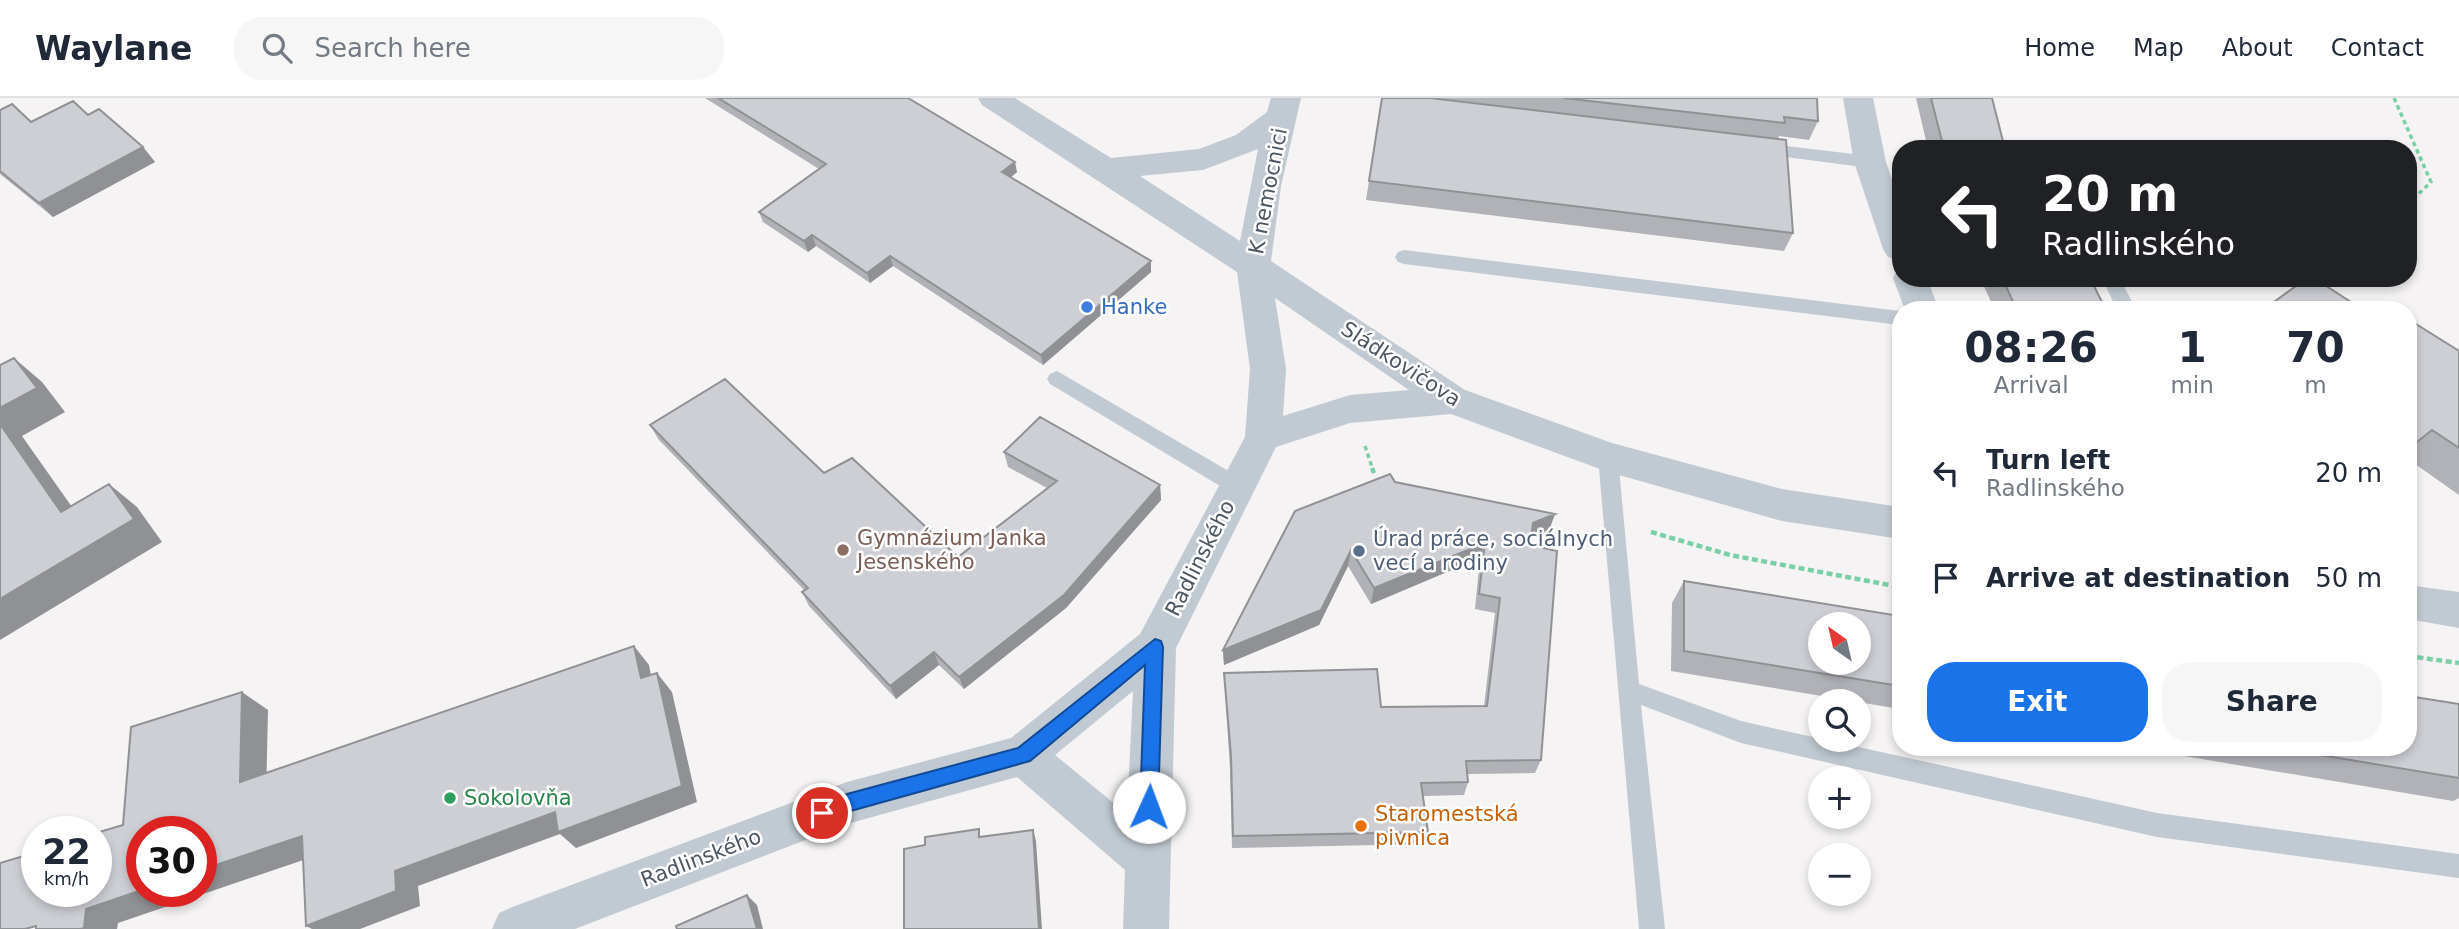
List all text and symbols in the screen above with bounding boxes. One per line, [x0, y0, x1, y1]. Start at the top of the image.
search box [234, 17, 724, 80]
text: Waylane [35, 29, 192, 68]
icon: search [258, 29, 296, 67]
text: Search here [314, 33, 471, 63]
text: Home [2024, 34, 2095, 62]
text: Map [2133, 34, 2184, 62]
text: About [2222, 34, 2293, 62]
text: Contact [2331, 34, 2424, 62]
street label: K nemocnici [1244, 126, 1292, 256]
text: 20 m [2042, 166, 2178, 223]
icon: left [1927, 168, 2018, 259]
text: Radlinského [2042, 225, 2235, 263]
place label: Hanke [1101, 295, 1167, 319]
marker: Hanke [1079, 299, 1095, 315]
street label: Sládkovičova [1337, 316, 1465, 412]
text: 08:26 [1964, 323, 2098, 372]
text: 1 [2177, 323, 2207, 372]
text: 70 [2286, 323, 2345, 372]
text: Arrival [1994, 372, 2069, 398]
text: min [2170, 372, 2214, 398]
text: m [2304, 372, 2327, 398]
text: Turn left [1986, 445, 2110, 475]
icon: left [1927, 454, 1965, 492]
text: 20 m [2315, 458, 2382, 488]
text: Radlinského [1986, 475, 2125, 501]
street label: Radlinského [1161, 496, 1239, 620]
place label: Gymnázium Janka Jesenského [855, 526, 1047, 574]
place label: Úrad práce, sociálnych vecí a rodiny [1373, 526, 1613, 575]
marker: Gymnázium Janka Jesenského [835, 542, 851, 558]
marker: Úrad práce, sociálnych vecí a rodiny [1351, 543, 1367, 559]
icon: arrive [1927, 559, 1965, 597]
text: Arrive at destination [1986, 563, 2290, 593]
text: 50 m [2315, 563, 2382, 593]
north arrow [1808, 612, 1871, 676]
map controls [1808, 612, 1871, 906]
button: Exit [1927, 662, 2148, 742]
button: Share [2162, 662, 2382, 742]
button: search [1808, 689, 1871, 752]
button: + [1808, 766, 1871, 829]
position arrow [1112, 770, 1186, 844]
pin [792, 783, 852, 843]
place label: Sokolovňa [464, 786, 572, 810]
marker: Sokolovňa [442, 790, 458, 806]
icon: arrive [803, 794, 841, 832]
place label: Staromestská pivnica [1375, 802, 1519, 850]
speed limit sign: 30 [126, 816, 217, 907]
marker: Staromestská pivnica [1353, 818, 1369, 834]
street label: Radlinského [638, 824, 764, 892]
text: 22 [42, 832, 91, 872]
button: − [1808, 843, 1871, 906]
text: km/h [44, 868, 89, 889]

